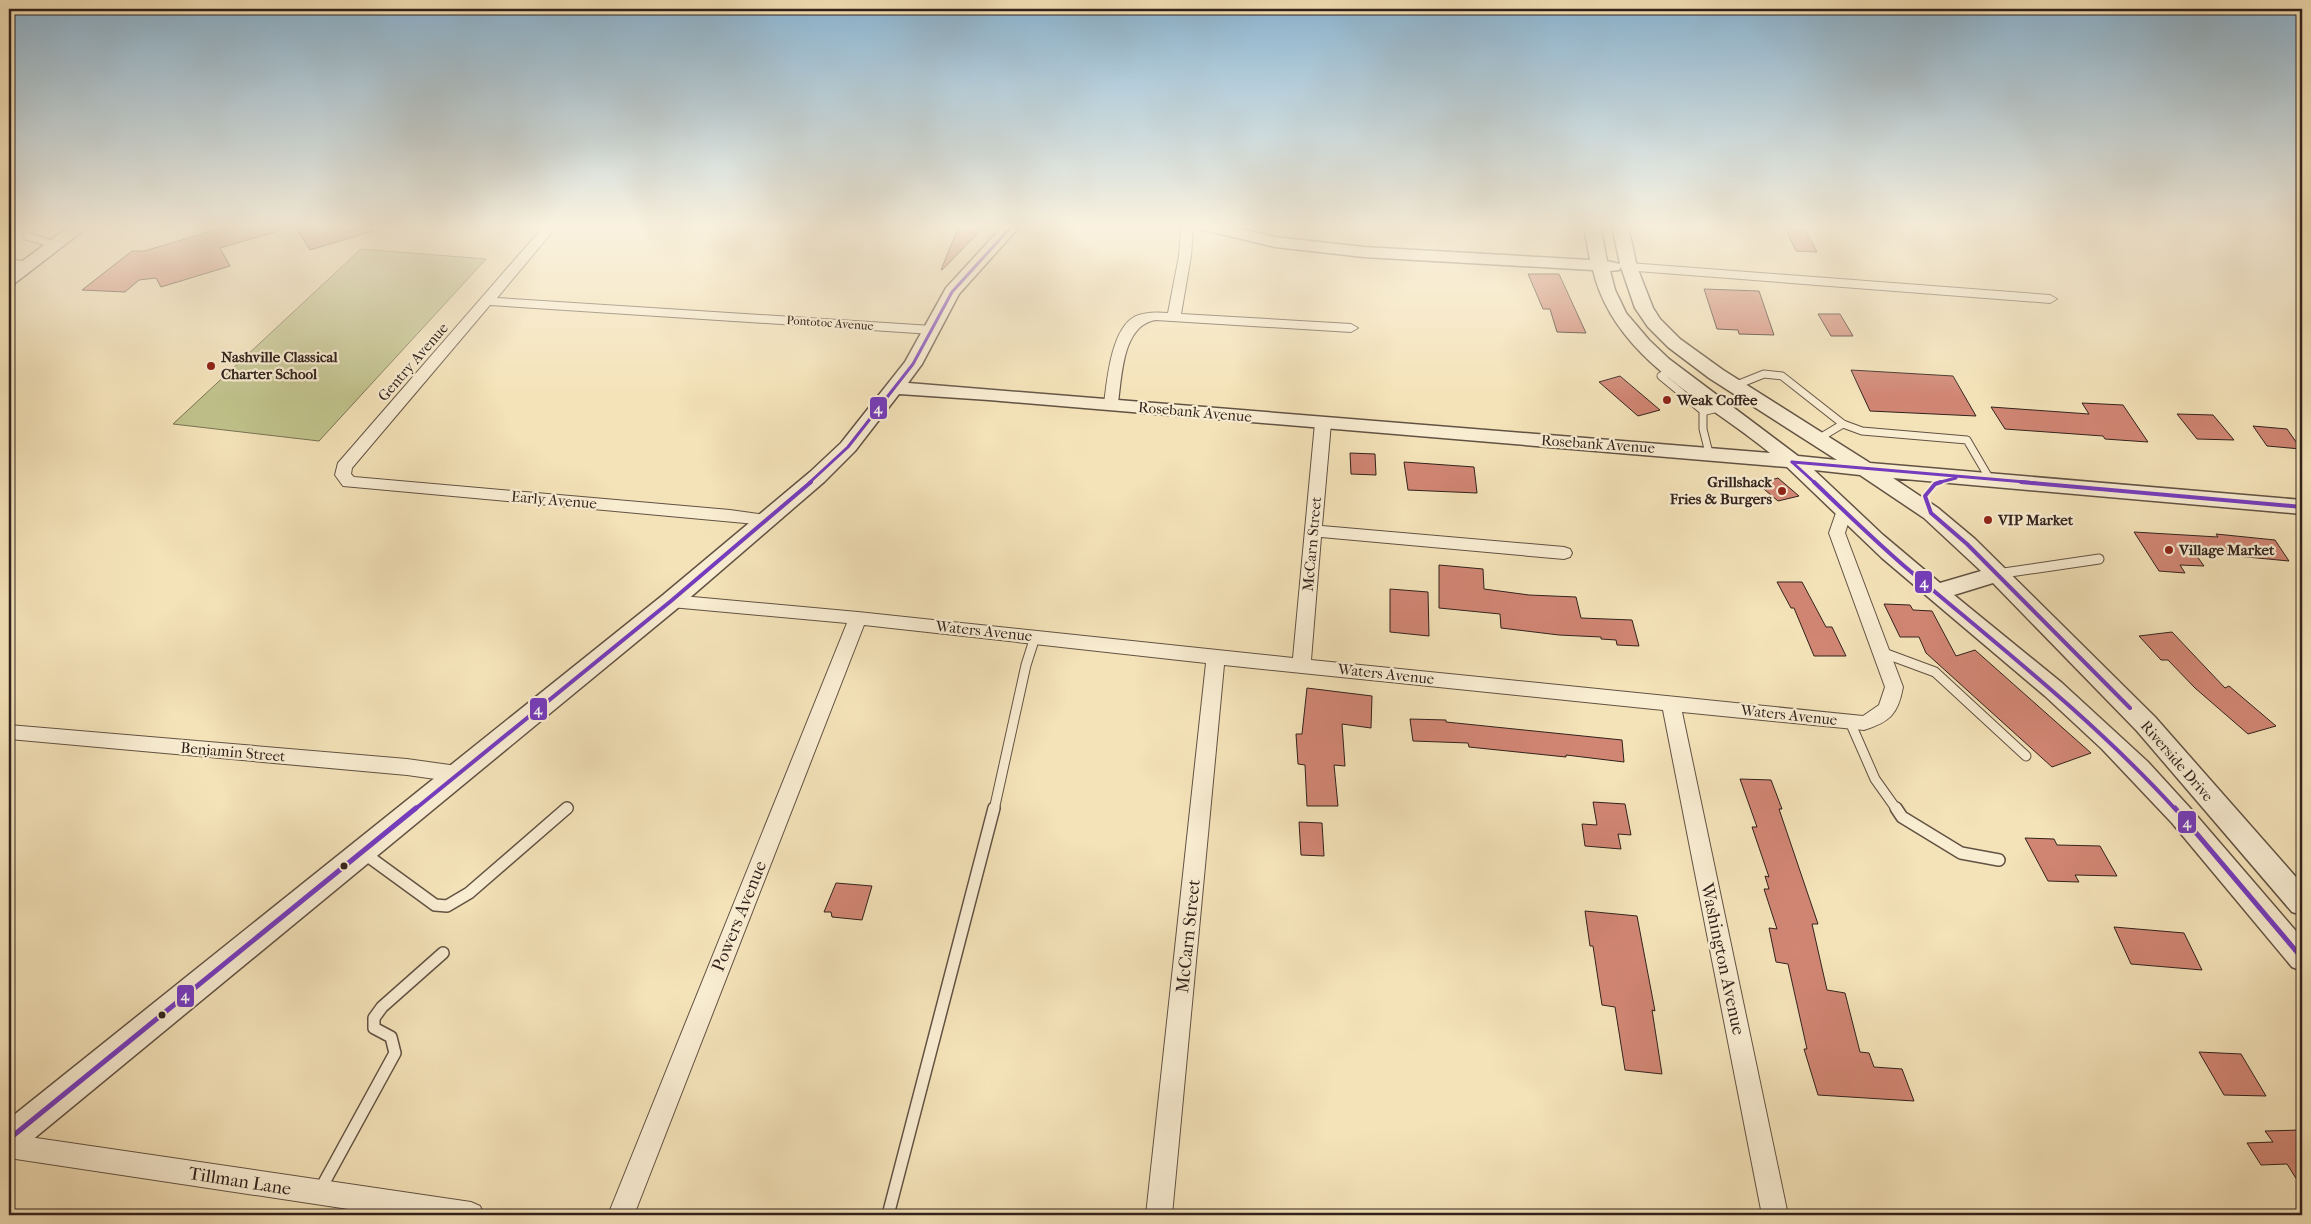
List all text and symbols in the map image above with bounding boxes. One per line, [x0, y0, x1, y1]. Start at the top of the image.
street label: Pontotoc Avenue [786, 313, 874, 333]
street label: Gentry Avenue [374, 319, 452, 405]
place label: Nashville Classical Charter School [221, 348, 339, 383]
marker: Nashville Classical Charter School [205, 360, 217, 372]
place label: Weak Coffee [1676, 391, 1758, 409]
marker: Weak Coffee [1661, 394, 1673, 406]
line badge: 4 [869, 396, 888, 420]
street label: Rosebank Avenue [1137, 398, 1253, 426]
text: 4 [873, 400, 883, 417]
street label: Rosebank Avenue [1540, 431, 1656, 457]
place label: Grillshack Fries & Burgers [1669, 473, 1773, 508]
marker: Grillshack Fries & Burgers [1776, 485, 1788, 497]
street label: Early Avenue [510, 487, 598, 513]
street label: McCarn Street [1299, 495, 1325, 592]
place label: VIP Market [1997, 511, 2074, 529]
marker: VIP Market [1982, 514, 1994, 526]
place label: Village Market [2178, 541, 2275, 559]
marker: Village Market [2163, 544, 2175, 556]
line badge: 4 [1914, 570, 1933, 594]
text: 4 [1919, 574, 1929, 591]
street label: Waters Avenue [934, 617, 1034, 645]
street label: Waters Avenue [1336, 660, 1436, 688]
line badge: 4 [529, 697, 548, 721]
text: 4 [533, 701, 543, 718]
street label: Waters Avenue [1739, 701, 1839, 729]
street label: Riverside Drive [2137, 717, 2217, 806]
street label: Benjamin Street [180, 738, 287, 766]
line badge: 4 [2177, 810, 2197, 834]
text: 4 [2182, 814, 2192, 831]
street label: Powers Avenue [708, 858, 771, 975]
unlabelled marker [339, 861, 349, 871]
street label: McCarn Street [1172, 878, 1205, 994]
street label: Washington Avenue [1696, 880, 1749, 1037]
line badge: 4 [176, 984, 195, 1008]
text: 4 [180, 987, 190, 1004]
unlabelled marker [157, 1010, 167, 1020]
street label: Tillman Lane [187, 1163, 293, 1200]

